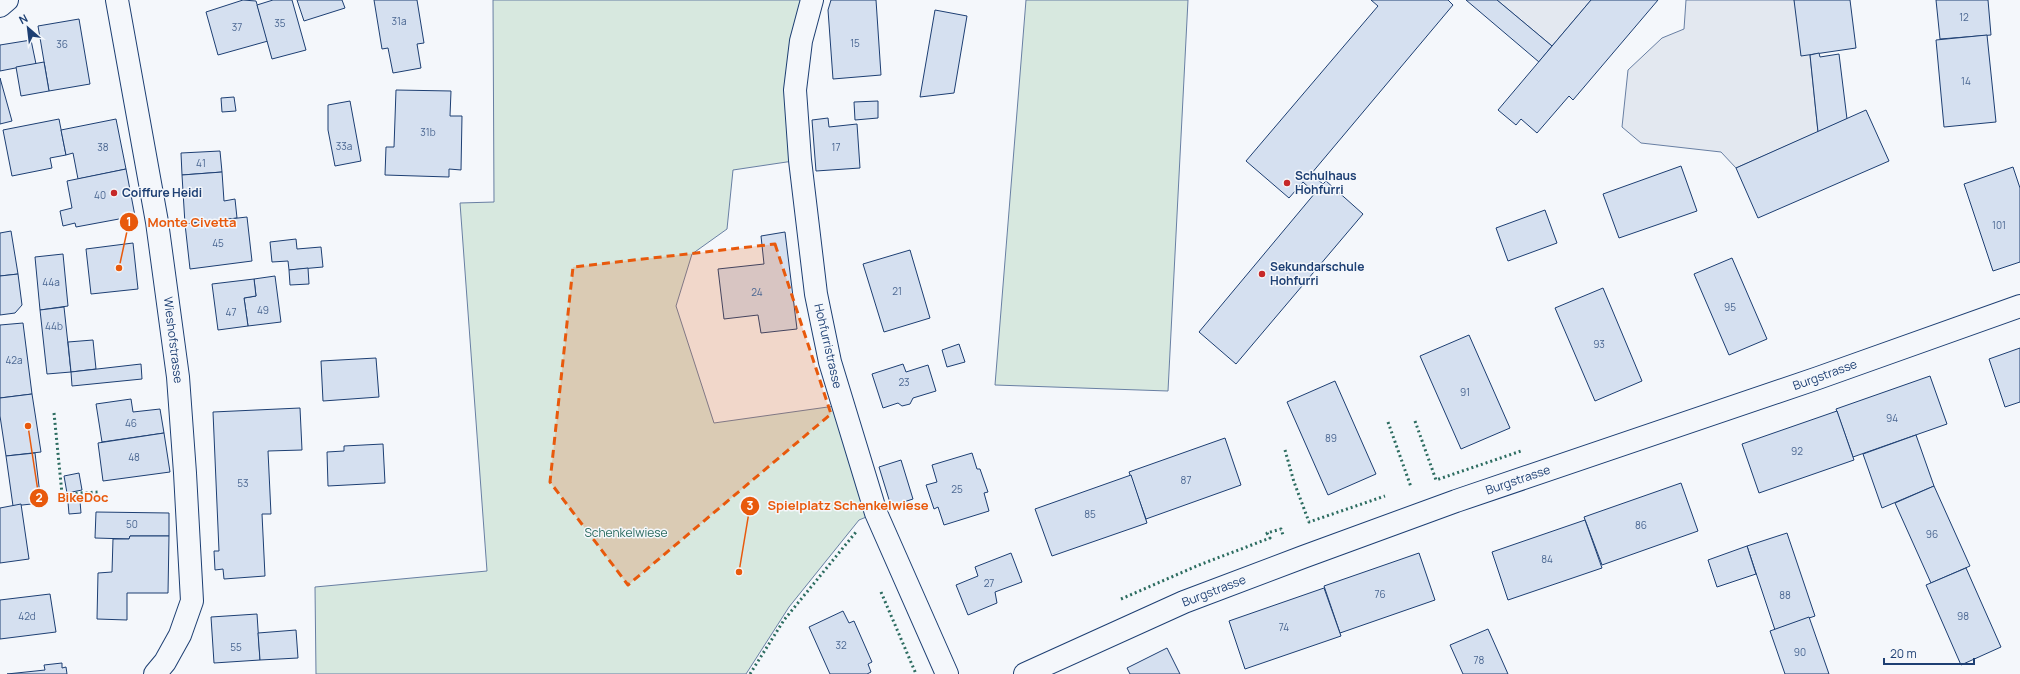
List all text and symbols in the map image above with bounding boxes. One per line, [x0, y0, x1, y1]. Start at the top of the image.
north arrow [8, 8, 48, 48]
text: N [16, 10, 30, 27]
house number: 12 [1959, 10, 1969, 24]
house number: 31a [392, 14, 407, 28]
house number: 35 [274, 16, 286, 30]
house number: 37 [232, 20, 242, 34]
house number: 15 [850, 36, 860, 50]
house number: 36 [56, 37, 68, 51]
house number: 14 [1961, 74, 1971, 88]
house number: 31b [420, 125, 436, 139]
house number: 33a [336, 139, 352, 153]
house number: 38 [97, 140, 109, 154]
house number: 17 [832, 140, 840, 154]
house number: 41 [196, 156, 206, 170]
place label: Schulhaus Hohfurri [1295, 167, 1357, 198]
marker: Schulhaus Hohfurri [1282, 178, 1292, 188]
place label: Coiffure Heidi [122, 184, 202, 201]
house number: 40 [94, 188, 106, 202]
marker: Coiffure Heidi [109, 188, 119, 198]
callout: Monte Civetta [119, 209, 244, 234]
text: 1 [126, 213, 132, 230]
text: Monte Civetta [148, 213, 236, 231]
house number: 101 [1992, 218, 2006, 232]
house number: 45 [212, 236, 224, 250]
place label: Sekundarschule Hohfurri [1270, 258, 1364, 289]
marker: Sekundarschule Hohfurri [1257, 269, 1267, 279]
house number: 44a [42, 275, 60, 289]
house number: 21 [892, 284, 902, 298]
house number: 24 [751, 285, 763, 299]
street label: Wieshofstrasse [160, 296, 187, 384]
house number: 95 [1724, 300, 1736, 314]
street label: Hohfurristrasse [810, 302, 847, 390]
house number: 49 [257, 303, 269, 317]
house number: 47 [226, 305, 236, 319]
house number: 44b [45, 319, 63, 333]
house number: 93 [1593, 337, 1605, 351]
house number: 42a [5, 353, 23, 367]
street label: Burgstrasse [1790, 355, 1859, 394]
house number: 23 [898, 375, 910, 389]
house number: 91 [1460, 385, 1470, 399]
house number: 94 [1886, 411, 1898, 425]
house number: 46 [125, 416, 137, 430]
house number: 89 [1325, 431, 1337, 445]
house number: 92 [1791, 444, 1803, 458]
house number: 48 [128, 450, 140, 464]
street label: Burgstrasse [1483, 461, 1552, 498]
house number: 87 [1181, 473, 1191, 487]
house number: 53 [237, 476, 249, 490]
house number: 25 [951, 482, 963, 496]
callout: BikeDoc [29, 485, 117, 510]
text: BikeDoc [57, 488, 109, 506]
text: 2 [35, 489, 43, 506]
callout: Spielplatz Schenkelwiese [740, 493, 937, 518]
text: Spielplatz Schenkelwiese [767, 496, 929, 514]
text: 3 [747, 497, 754, 514]
house number: 85 [1084, 507, 1096, 521]
house number: 50 [126, 517, 138, 531]
house number: 86 [1635, 518, 1647, 532]
park label: Schenkelwiese [584, 524, 668, 541]
house number: 96 [1926, 527, 1938, 541]
house number: 84 [1541, 552, 1553, 566]
street label: Burgstrasse [1179, 571, 1248, 611]
house number: 27 [984, 576, 994, 590]
house number: 76 [1374, 587, 1386, 601]
house number: 88 [1779, 588, 1791, 602]
house number: 42d [18, 609, 36, 623]
house number: 98 [1957, 609, 1969, 623]
house number: 74 [1279, 620, 1289, 634]
house number: 32 [835, 638, 847, 652]
house number: 55 [230, 640, 242, 654]
scale bar [1884, 640, 1974, 666]
house number: 90 [1794, 645, 1806, 659]
text: 20 m [1890, 645, 1917, 662]
house number: 78 [1474, 653, 1485, 667]

